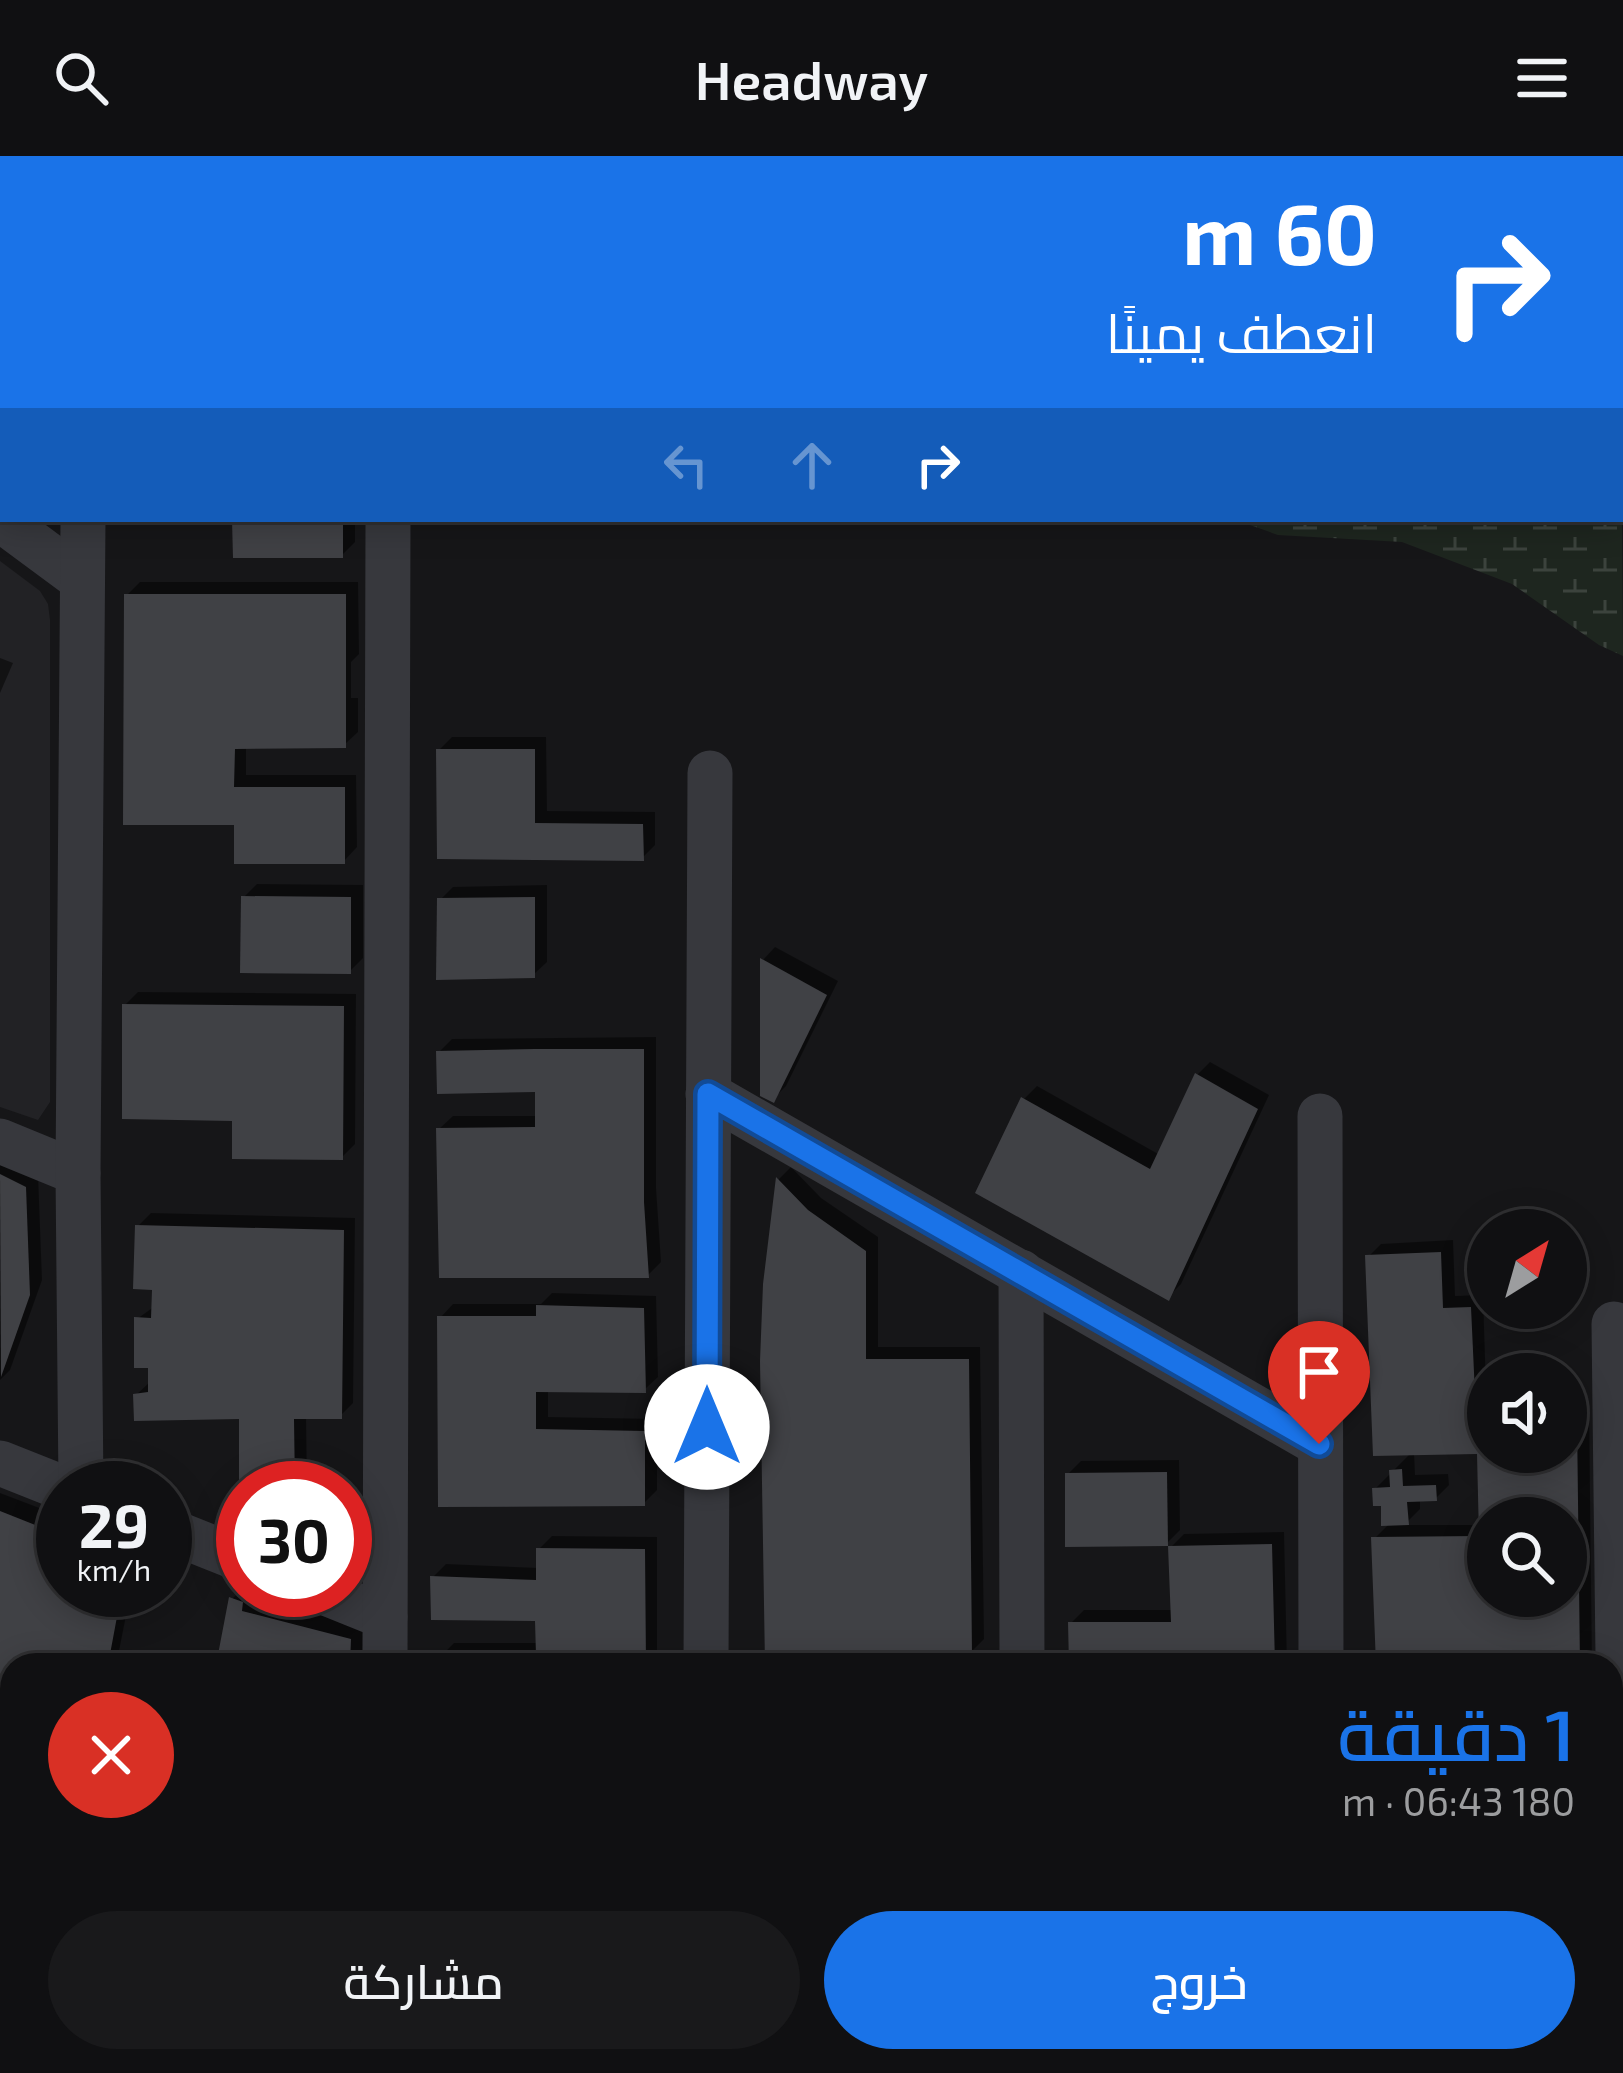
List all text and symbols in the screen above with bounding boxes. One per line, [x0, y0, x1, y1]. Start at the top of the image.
icon: search [48, 45, 114, 111]
icon: menu [1509, 45, 1575, 111]
text: Headway [695, 46, 928, 111]
text: 60 m [1182, 181, 1377, 282]
icon: right [1419, 204, 1575, 360]
text: انعطف يمينًا [1106, 299, 1377, 364]
icon: left [653, 432, 719, 498]
icon: ahead [779, 432, 845, 498]
icon: right [905, 432, 971, 498]
north arrow [1467, 1209, 1587, 1329]
map controls [1467, 1209, 1587, 1617]
pin [1268, 1321, 1370, 1444]
icon: arrive [1286, 1339, 1352, 1405]
button: sound [1467, 1353, 1587, 1473]
position arrow [644, 1364, 770, 1490]
speed limit sign: 30 [216, 1461, 372, 1617]
text: 29 [79, 1488, 149, 1560]
button: search [1467, 1497, 1587, 1617]
text: km/h [77, 1551, 151, 1587]
text: 1 دقيقة [1337, 1689, 1575, 1775]
button: close [48, 1692, 174, 1818]
text: 180 m · 06:43 [1342, 1777, 1575, 1824]
button: مشاركة [48, 1911, 800, 2049]
button: خروج [824, 1911, 1575, 2049]

